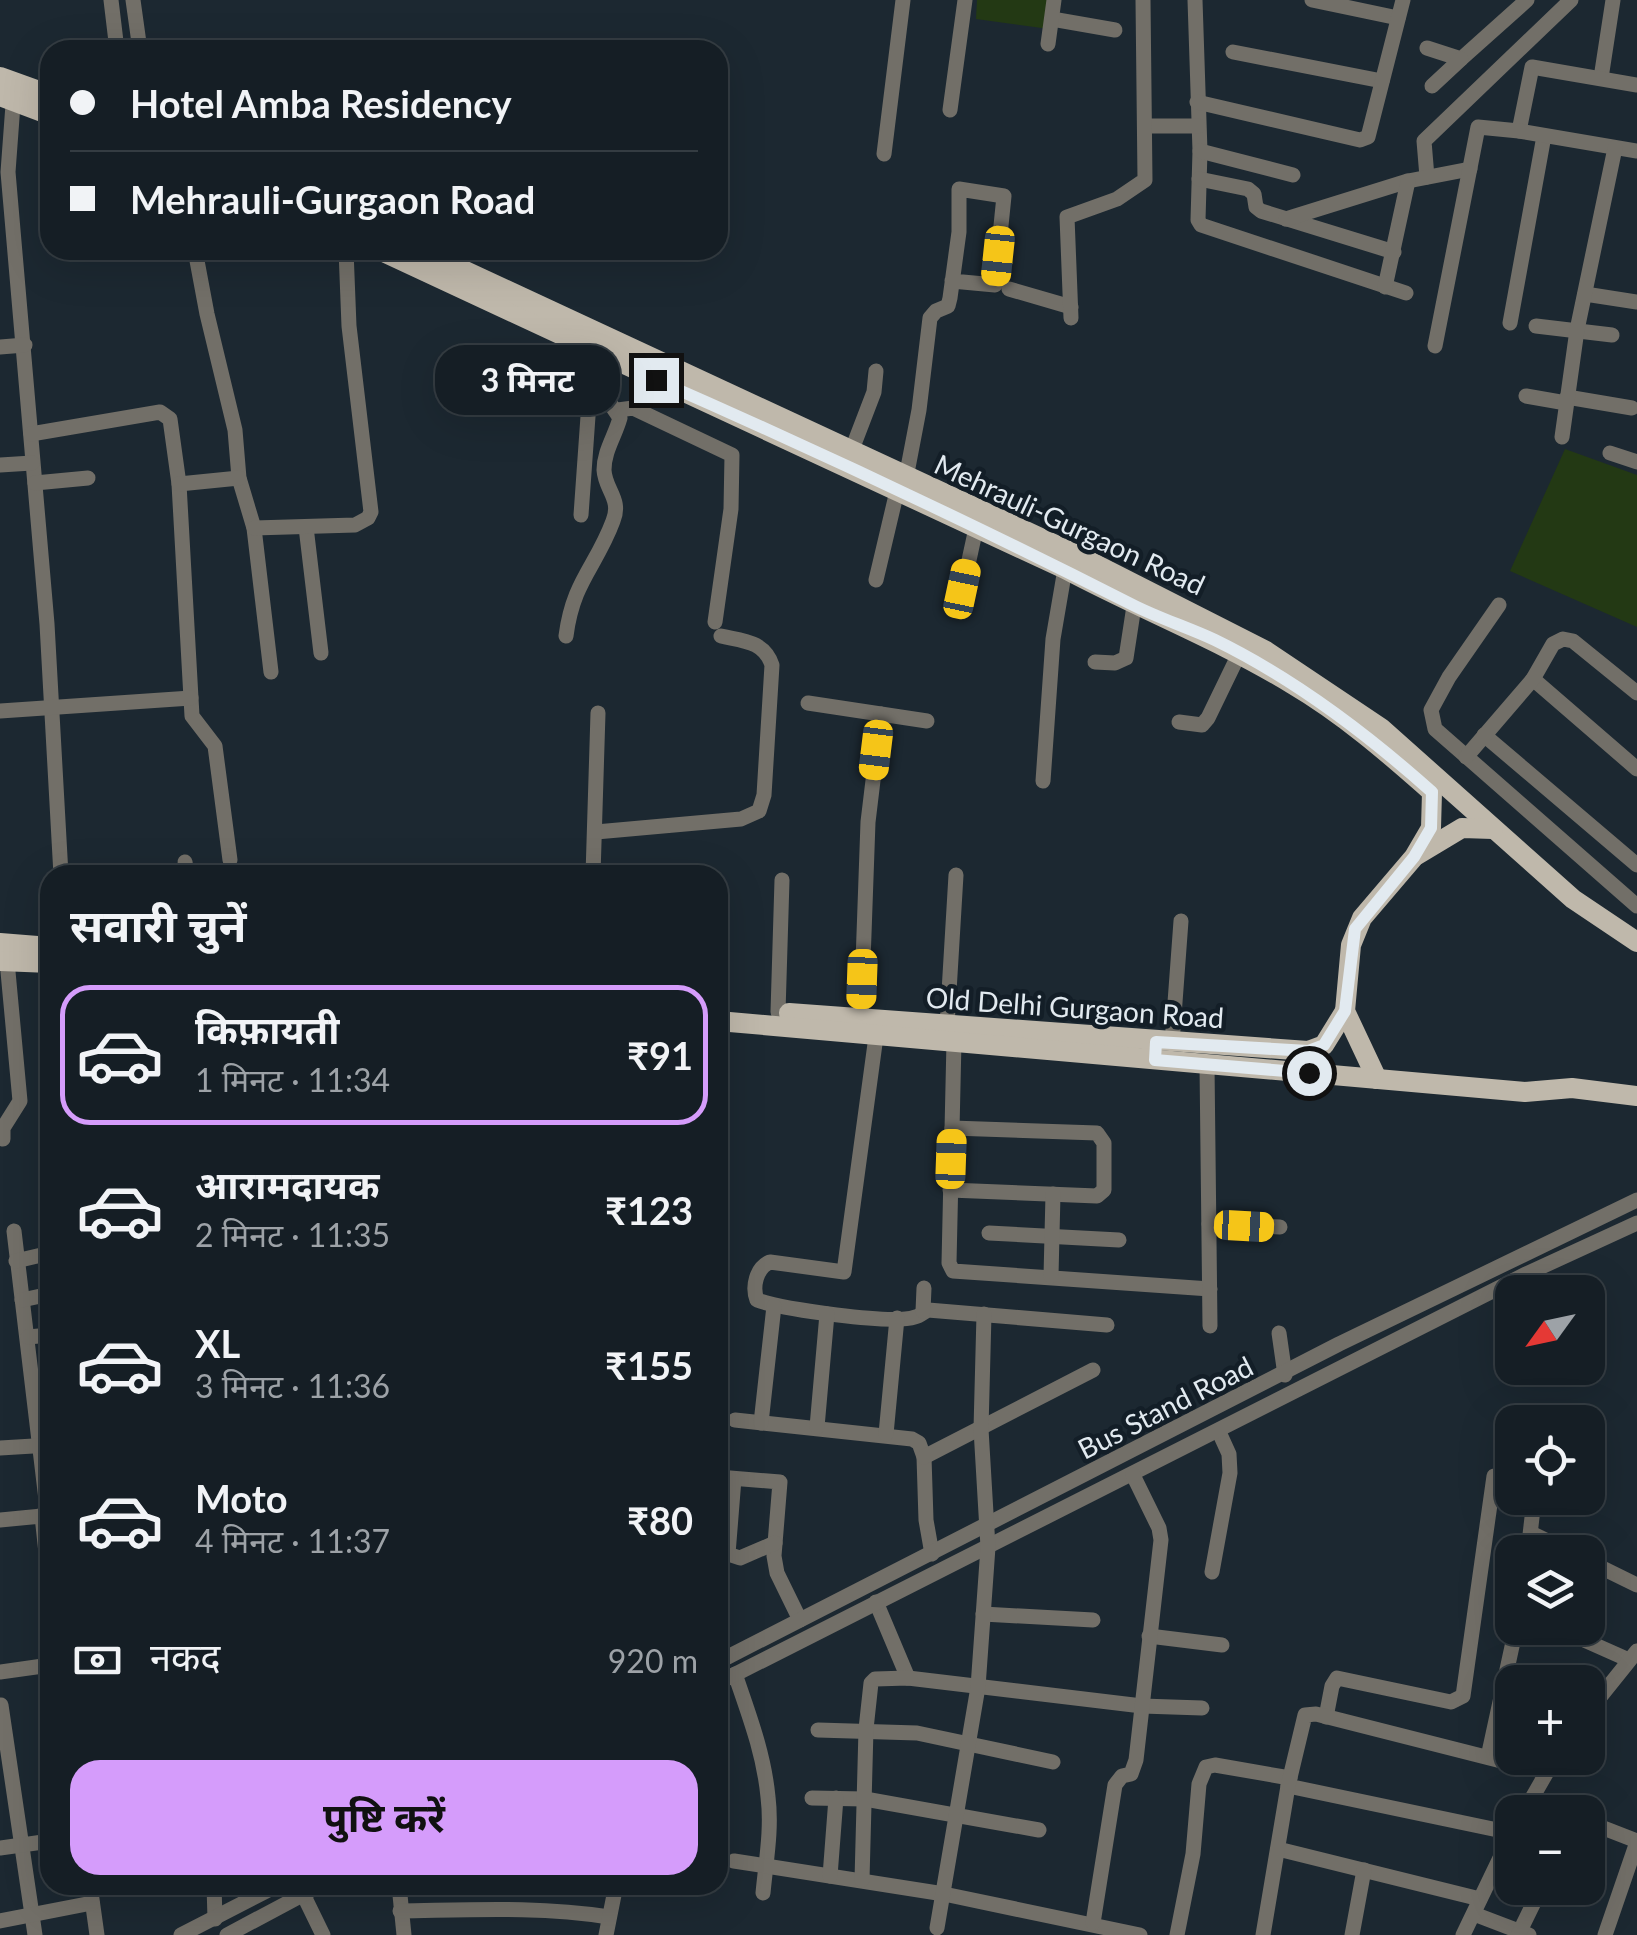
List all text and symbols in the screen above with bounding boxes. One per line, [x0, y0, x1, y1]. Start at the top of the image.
text: Hotel Amba Residency [130, 80, 512, 126]
text: Mehrauli-Gurgaon Road [130, 176, 535, 222]
car [980, 225, 1016, 287]
callout: 3 मिनट [436, 345, 621, 415]
route end [634, 358, 679, 403]
text: 3 मिनट [481, 360, 574, 399]
street label: Mehrauli-Gurgaon Road [930, 446, 1210, 602]
car [941, 557, 983, 621]
car [857, 718, 895, 782]
text: सवारी चुनें [70, 898, 247, 952]
car [846, 948, 878, 1010]
street label: Old Delhi Gurgaon Road [925, 980, 1225, 1034]
text: किफ़ायती [195, 1006, 339, 1052]
icon: car [75, 1010, 165, 1100]
text: ₹91 [627, 1032, 693, 1078]
route start [1287, 1051, 1332, 1096]
text: 1 मिनट · 11:34 [195, 1060, 390, 1099]
car [935, 1128, 967, 1190]
text: आरामदायक [195, 1161, 379, 1207]
icon: car [75, 1165, 165, 1255]
text: ₹123 [605, 1187, 693, 1233]
car [1213, 1209, 1275, 1243]
text: 2 मिनट · 11:35 [195, 1215, 390, 1254]
north arrow [1495, 1275, 1605, 1385]
map controls [1495, 1275, 1605, 1905]
icon: car [75, 1320, 165, 1410]
text: XL [195, 1320, 240, 1366]
text: ₹155 [605, 1342, 693, 1388]
street label: Bus Stand Road [1072, 1348, 1258, 1466]
text: 3 मिनट · 11:36 [195, 1366, 390, 1405]
button: locate [1495, 1405, 1605, 1515]
icon: car [75, 1475, 165, 1565]
text: Moto [195, 1475, 288, 1521]
text: ₹80 [627, 1497, 693, 1543]
text: 4 मिनट · 11:37 [195, 1521, 390, 1560]
button: layers [1495, 1535, 1605, 1645]
icon: cash [70, 1633, 125, 1688]
text: नकद [150, 1633, 220, 1679]
text: 920 m [608, 1641, 698, 1680]
button: + [1495, 1665, 1605, 1775]
button: पुष्टि करें [70, 1760, 698, 1875]
button: − [1495, 1795, 1605, 1905]

